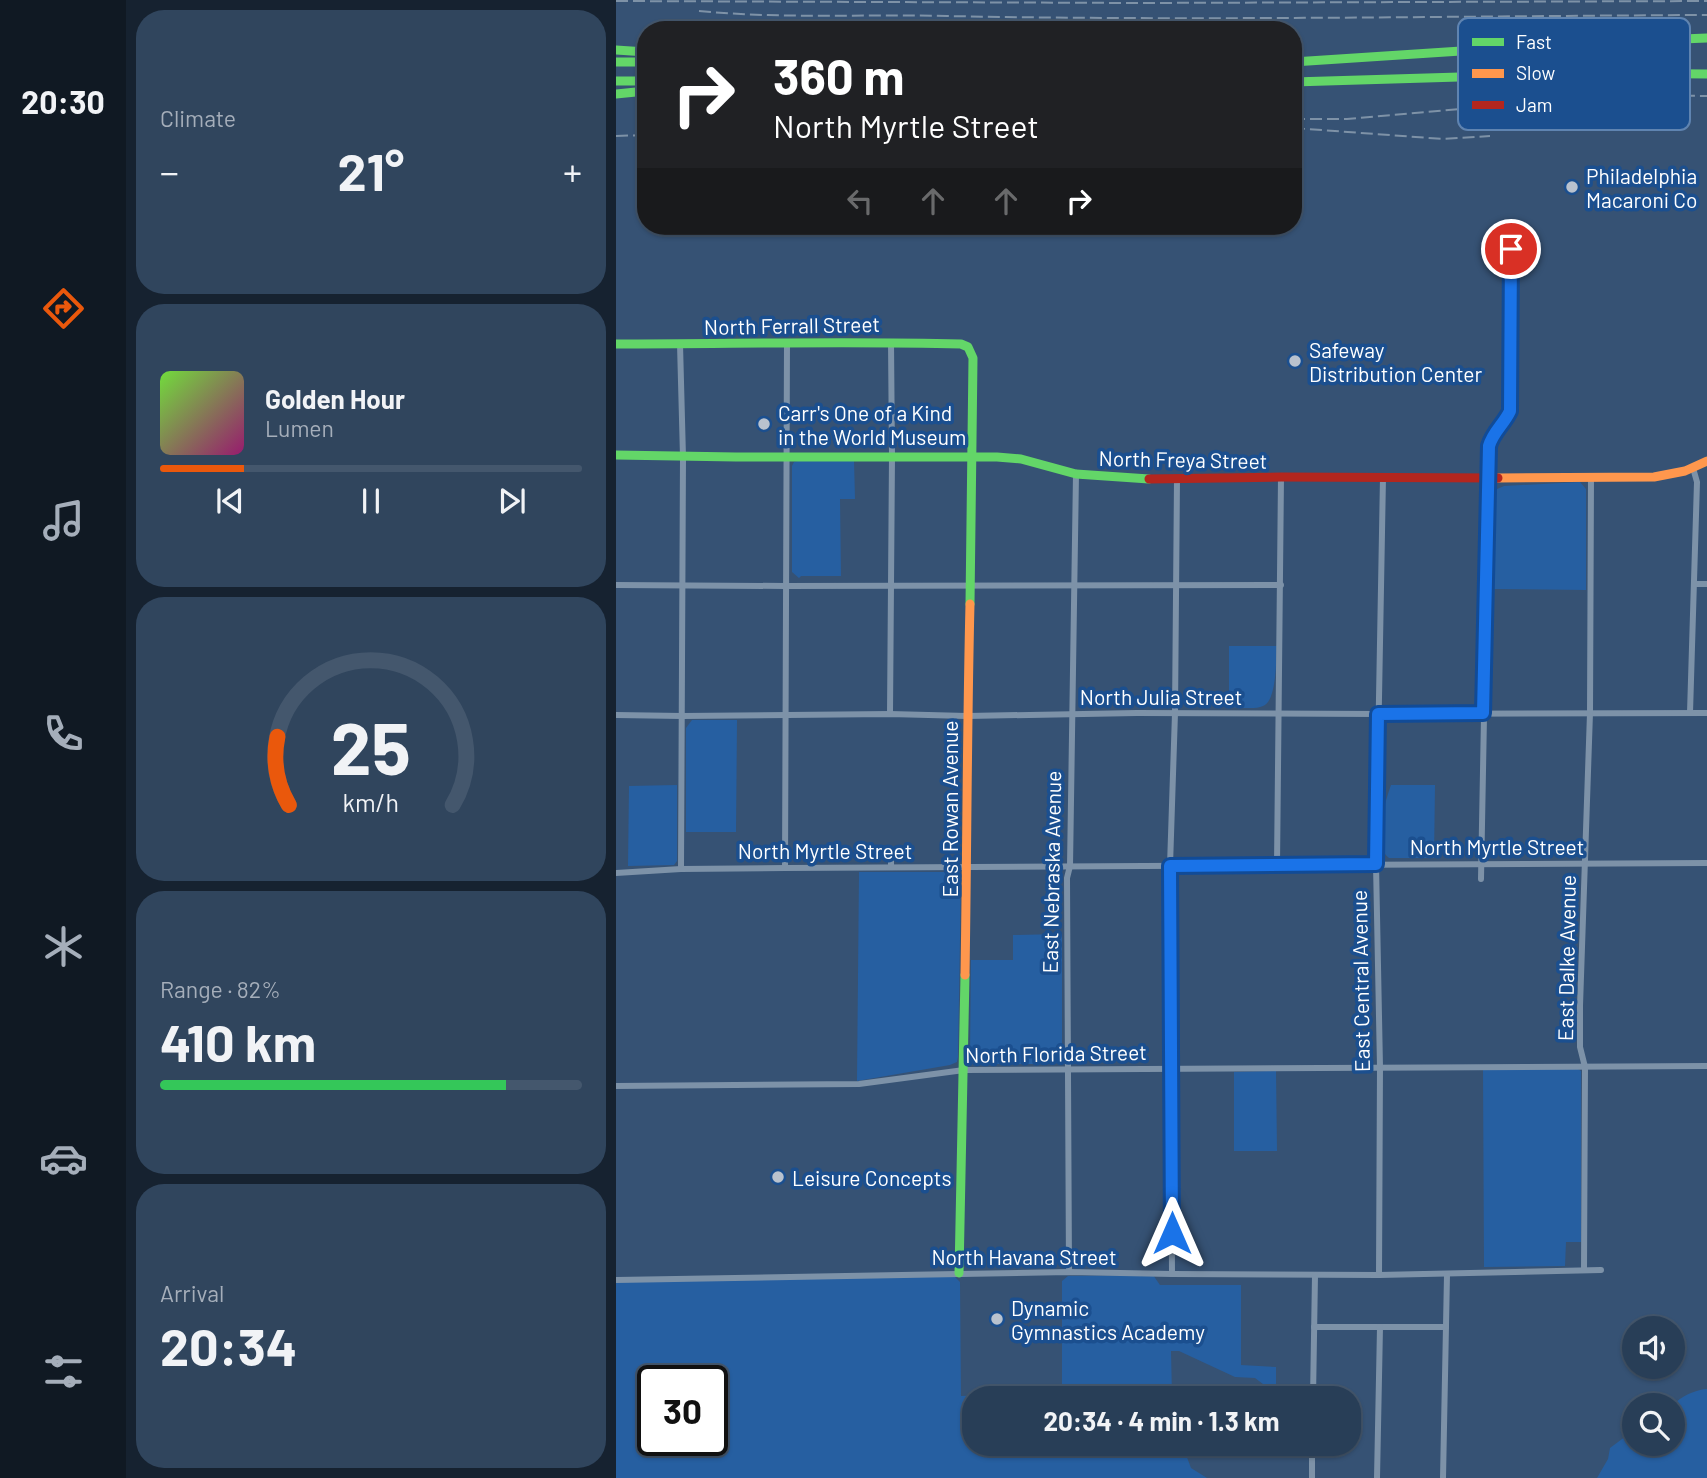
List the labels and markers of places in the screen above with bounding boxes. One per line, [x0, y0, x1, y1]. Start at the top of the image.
place label: Philadelphia Macaroni Co [1586, 163, 1697, 212]
marker: Philadelphia Macaroni Co [1564, 179, 1580, 195]
pin [1481, 219, 1541, 279]
place label: Safeway Distribution Center [1309, 337, 1483, 386]
marker: Safeway Distribution Center [1287, 353, 1303, 369]
place label: Carr's One of a Kind in the World Museum [778, 400, 966, 449]
marker: Carr's One of a Kind in the World Museum [756, 416, 772, 432]
place label: Leisure Concepts [792, 1165, 952, 1190]
marker: Leisure Concepts [770, 1169, 786, 1185]
place label: Dynamic Gymnastics Academy [1011, 1295, 1205, 1344]
marker: Dynamic Gymnastics Academy [989, 1311, 1005, 1327]

